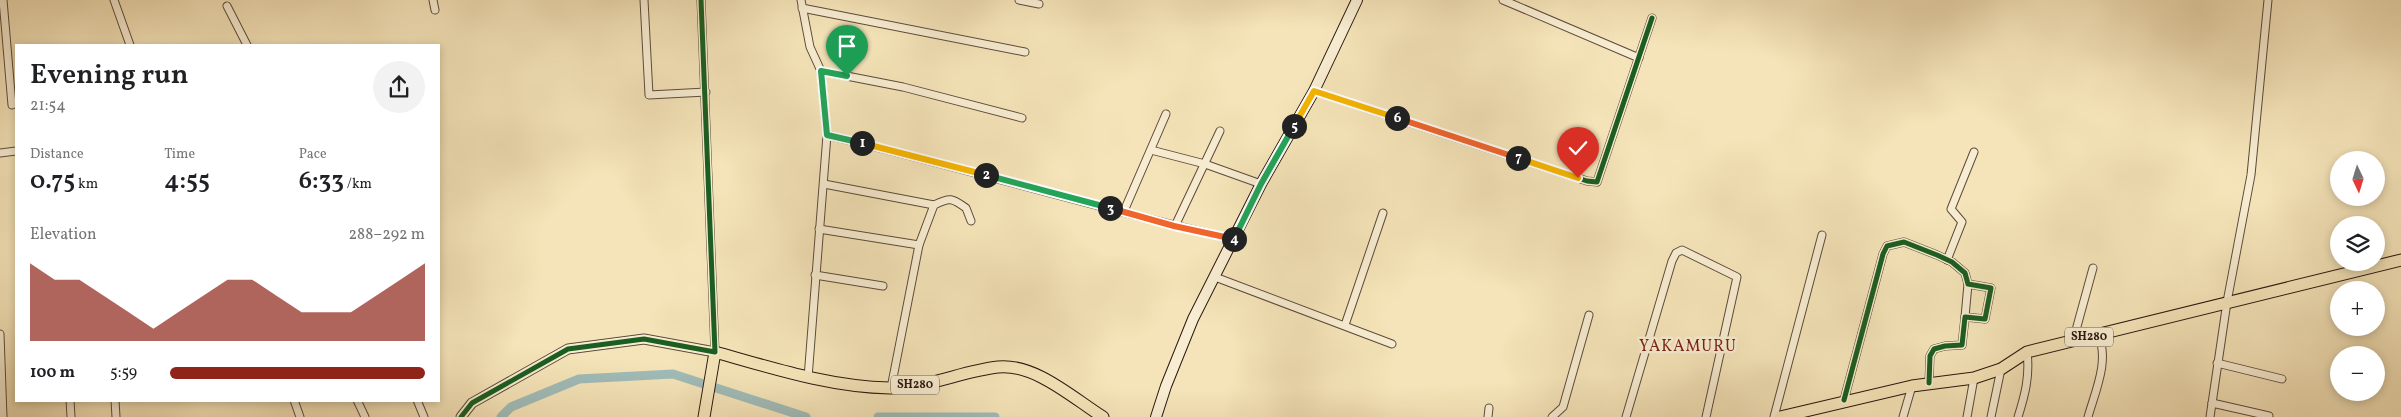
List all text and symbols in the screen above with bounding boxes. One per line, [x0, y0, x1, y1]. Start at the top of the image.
pin [826, 25, 868, 76]
icon: arrive [833, 32, 861, 60]
text: Evening run [30, 56, 189, 95]
button: share [373, 61, 425, 113]
text: 21:54 [30, 95, 66, 117]
pin: 6 [1384, 106, 1410, 130]
text: 6 [1394, 109, 1401, 128]
pin: 5 [1282, 114, 1306, 138]
text: 5 [1291, 117, 1298, 136]
pin [1557, 127, 1599, 178]
pin: 1 [850, 130, 874, 156]
text: 1 [860, 134, 865, 153]
icon: check [1564, 134, 1592, 162]
text: Distance [30, 145, 84, 164]
text: Time [164, 145, 195, 164]
text: Pace [299, 145, 327, 164]
pin: 7 [1506, 146, 1530, 170]
text: 7 [1515, 149, 1522, 168]
north arrow [2330, 151, 2385, 206]
map controls [2330, 151, 2385, 401]
pin: 2 [974, 162, 998, 188]
text: 0.75 [30, 164, 75, 199]
text: 4:55 [164, 164, 210, 199]
text: 6:33 [299, 164, 344, 199]
text: 2 [983, 166, 990, 185]
text: km [75, 175, 98, 194]
text: /km [344, 175, 372, 194]
pin: 3 [1098, 196, 1122, 220]
text: 3 [1107, 199, 1114, 218]
button: layers [2330, 216, 2385, 271]
text: Elevation [30, 224, 97, 246]
text: 288–292 m [348, 224, 425, 246]
pin: 4 [1222, 226, 1246, 252]
text: 4 [1230, 230, 1239, 249]
button: + [2330, 281, 2385, 336]
road number: SH280 [2065, 328, 2113, 347]
district label: YAKAMURU [1639, 336, 1737, 358]
button: − [2330, 346, 2385, 401]
text: 100 m [30, 362, 75, 384]
text: 5:59 [110, 362, 137, 384]
road number: SH280 [891, 376, 939, 394]

